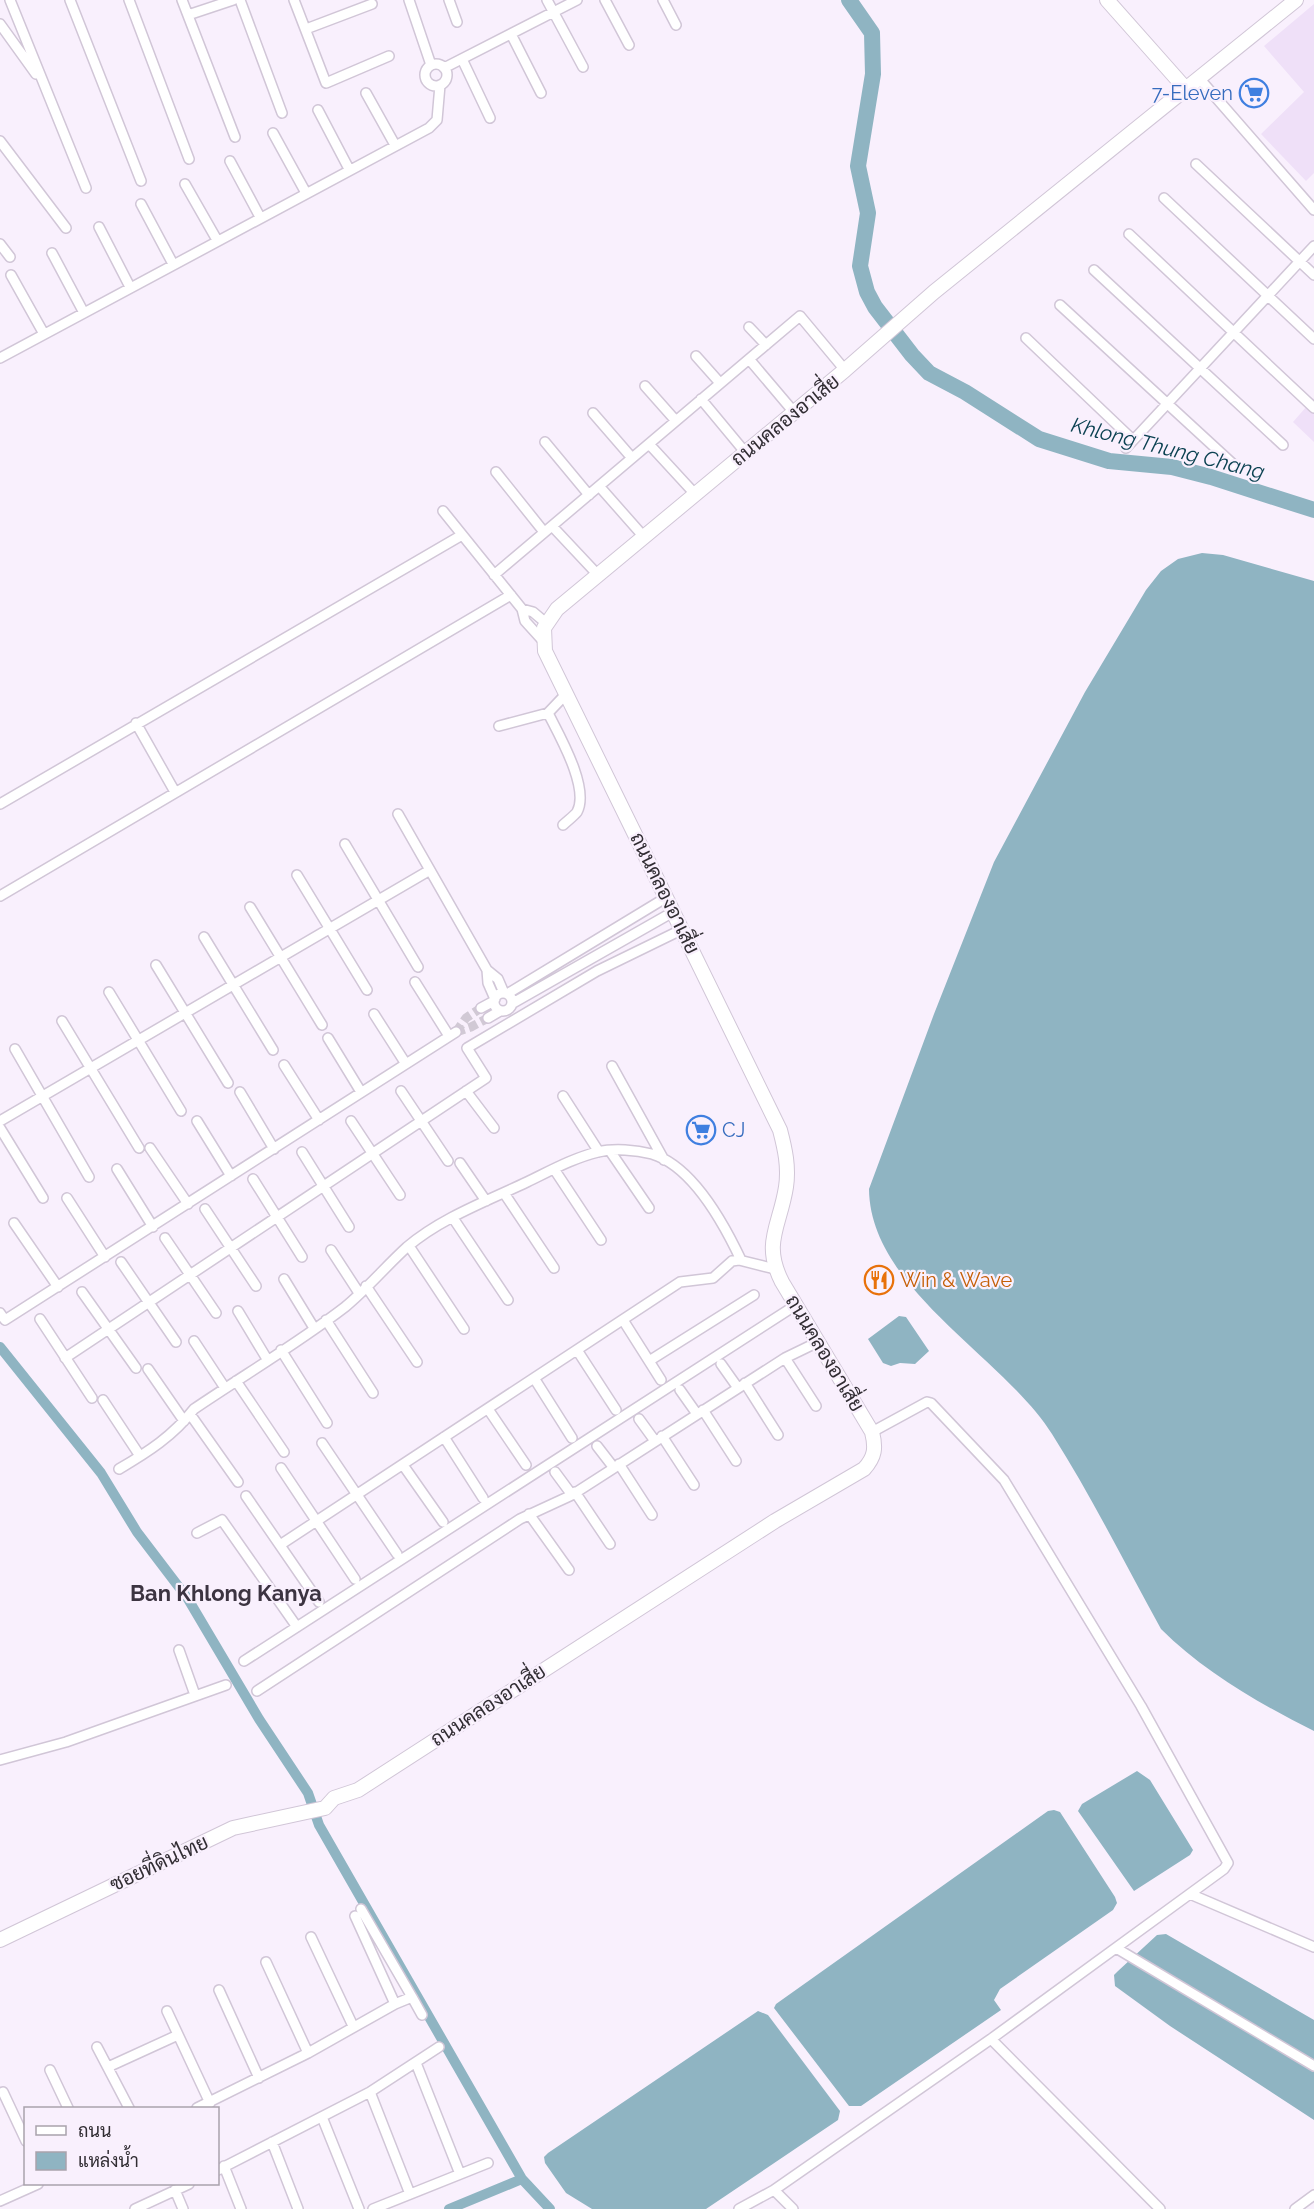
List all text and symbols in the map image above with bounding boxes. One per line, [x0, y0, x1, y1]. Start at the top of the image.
supermarket icon: 7-Eleven [1238, 77, 1270, 109]
place label: 7-Eleven [1152, 81, 1233, 105]
street label: ถนนคลองอาเสี่ย [723, 365, 844, 471]
water label: Khlong Thung Chang [1069, 412, 1267, 484]
street label: ถนนคลองอาเสี่ย [625, 826, 709, 958]
supermarket icon: CJ [685, 1114, 717, 1146]
place label: CJ [722, 1118, 745, 1142]
restaurant icon: Win & Wave [863, 1264, 895, 1296]
place label: Win & Wave [900, 1268, 1013, 1292]
street label: ถนนคลองอาเสี่ย [781, 1288, 874, 1416]
district label: Ban Khlong Kanya [130, 1580, 322, 1606]
street label: ถนนคลองอาเสี่ย [423, 1655, 550, 1751]
street label: ซอยที่ดินไทย [104, 1825, 212, 1896]
legend [24, 2107, 219, 2185]
text: ถนน [78, 2120, 111, 2141]
text: แหล่งน้ำ [78, 2145, 139, 2171]

